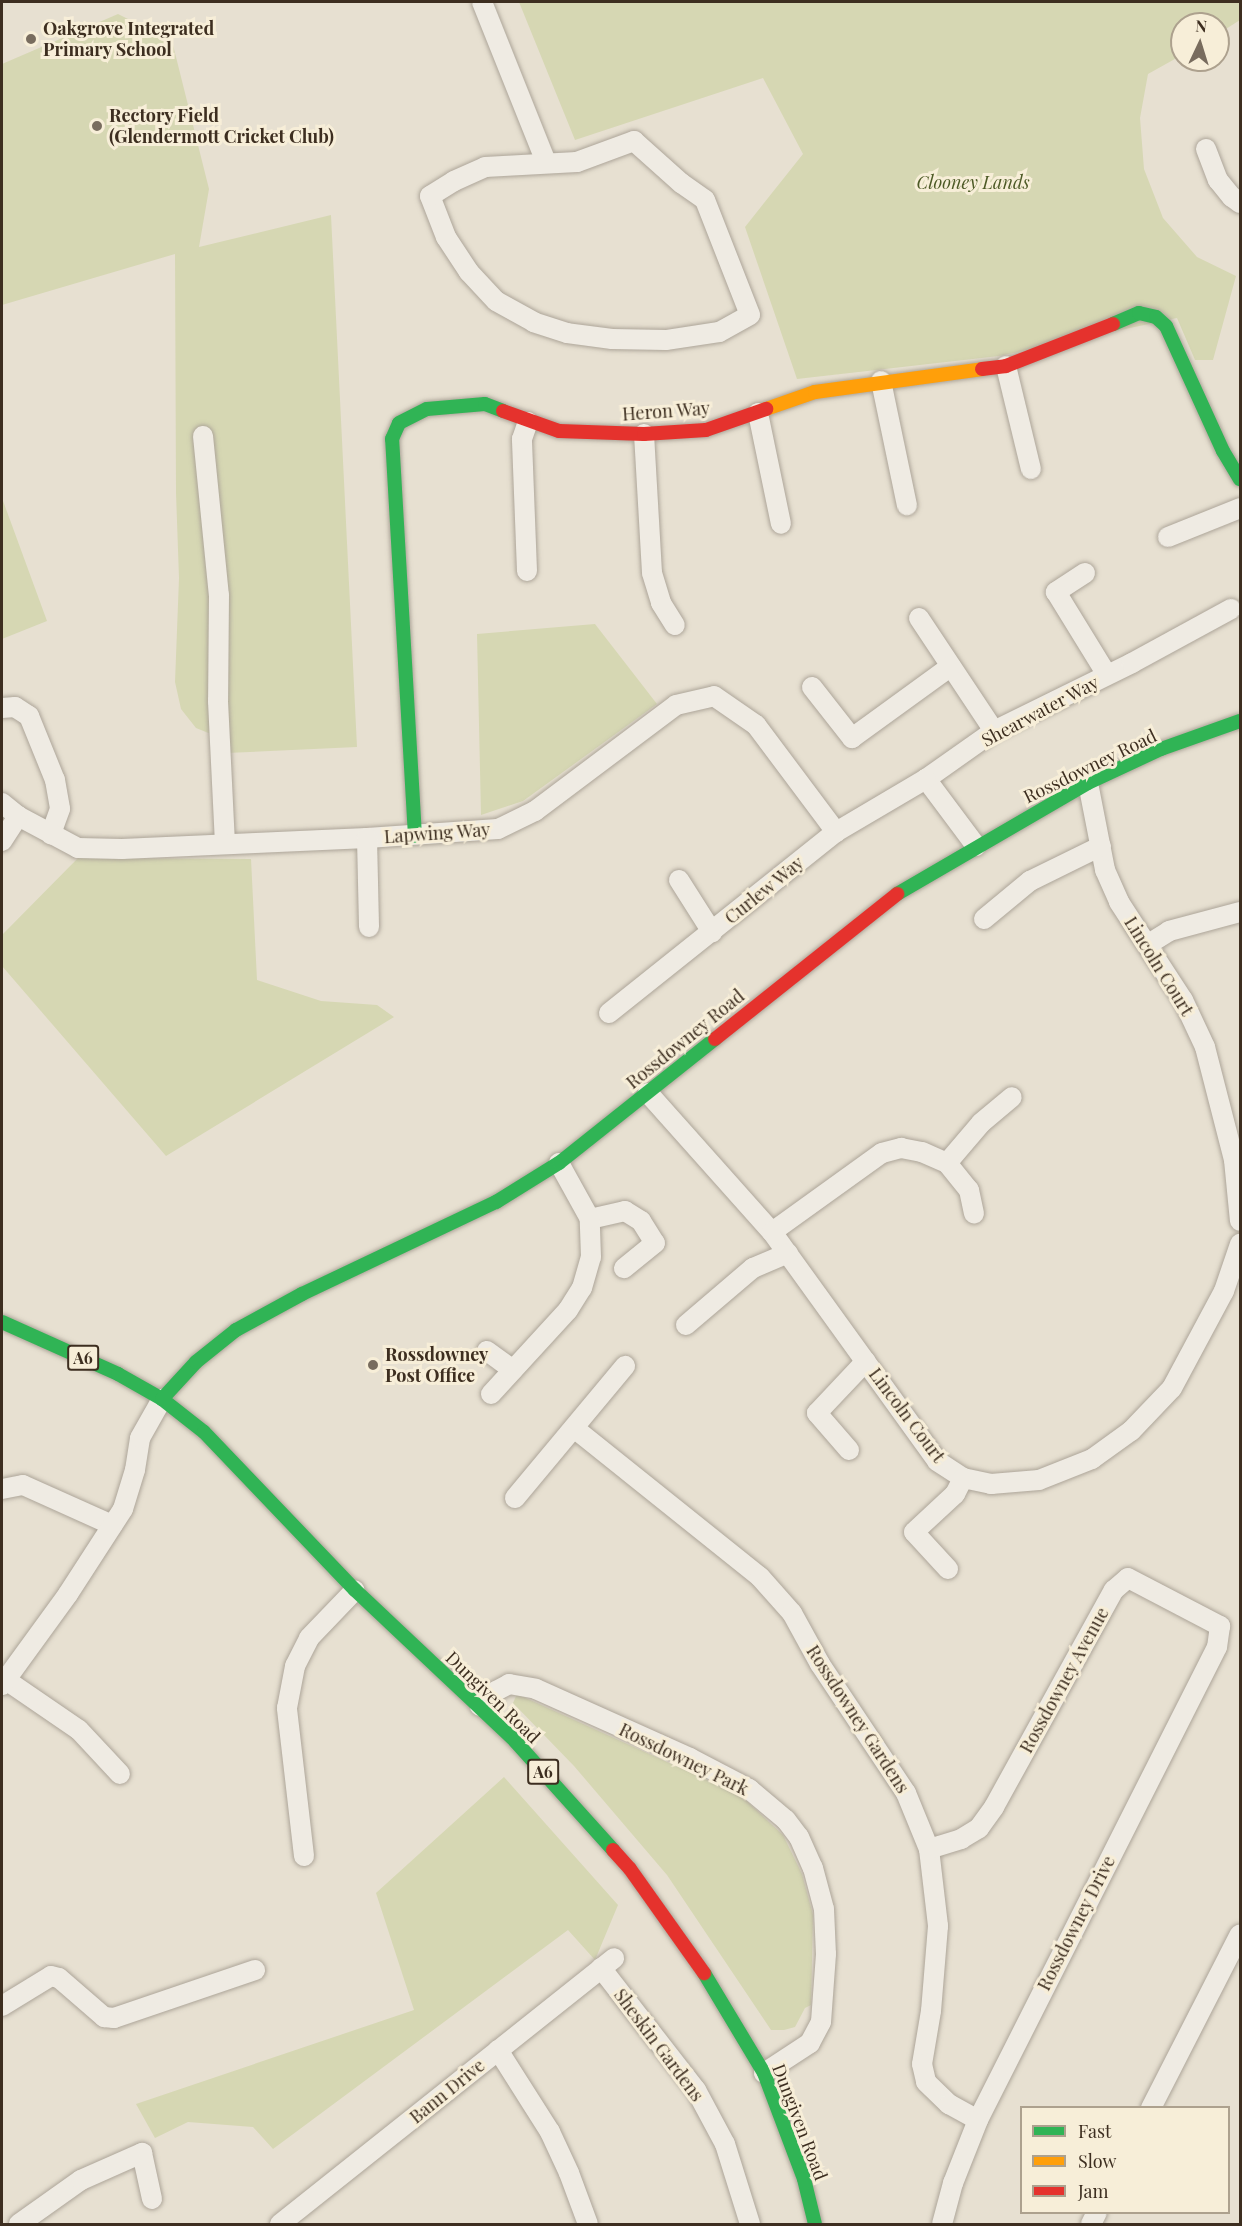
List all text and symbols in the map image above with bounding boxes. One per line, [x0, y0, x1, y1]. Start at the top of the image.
north arrow [1170, 12, 1230, 72]
text: N [1195, 15, 1208, 36]
place label: Oakgrove Integrated Primary School [43, 18, 214, 60]
marker: Oakgrove Integrated Primary School [24, 32, 38, 46]
place label: Rectory Field (Glendermott Cricket Club) [109, 105, 334, 148]
marker: Rectory Field (Glendermott Cricket Club) [90, 119, 104, 133]
park label: Clooney Lands [916, 171, 1030, 193]
street label: Heron Way [621, 397, 711, 425]
street label: Shearwater Way [977, 671, 1103, 751]
street label: Rossdowney Road [1020, 724, 1160, 808]
street label: Lapwing Way [383, 818, 491, 848]
street label: Curlew Way [720, 851, 808, 929]
street label: Lincoln Court [1120, 913, 1198, 1019]
street label: Rossdowney Road [622, 985, 748, 1093]
place label: Rossdowney Post Office [385, 1344, 488, 1386]
road number: A6 [66, 1345, 100, 1371]
marker: Rossdowney Post Office [366, 1358, 380, 1372]
street label: Lincoln Court [865, 1364, 949, 1466]
street label: Rossdowney Avenue [1015, 1603, 1113, 1757]
street label: Rossdowney Gardens [802, 1641, 914, 1797]
street label: Dungiven Road [441, 1647, 545, 1747]
street label: Rossdowney Park [616, 1718, 752, 1800]
road number: A6 [526, 1759, 560, 1785]
street label: Rossdowney Drive [1033, 1852, 1119, 1994]
street label: Sheskin Gardens [610, 1984, 708, 2106]
street label: Bann Drive [405, 2054, 489, 2128]
street label: Dungiven Road [768, 2061, 832, 2183]
legend [1020, 2106, 1230, 2214]
text: Fast [1078, 2119, 1111, 2143]
text: Slow [1078, 2149, 1116, 2173]
text: Jam [1078, 2179, 1108, 2203]

